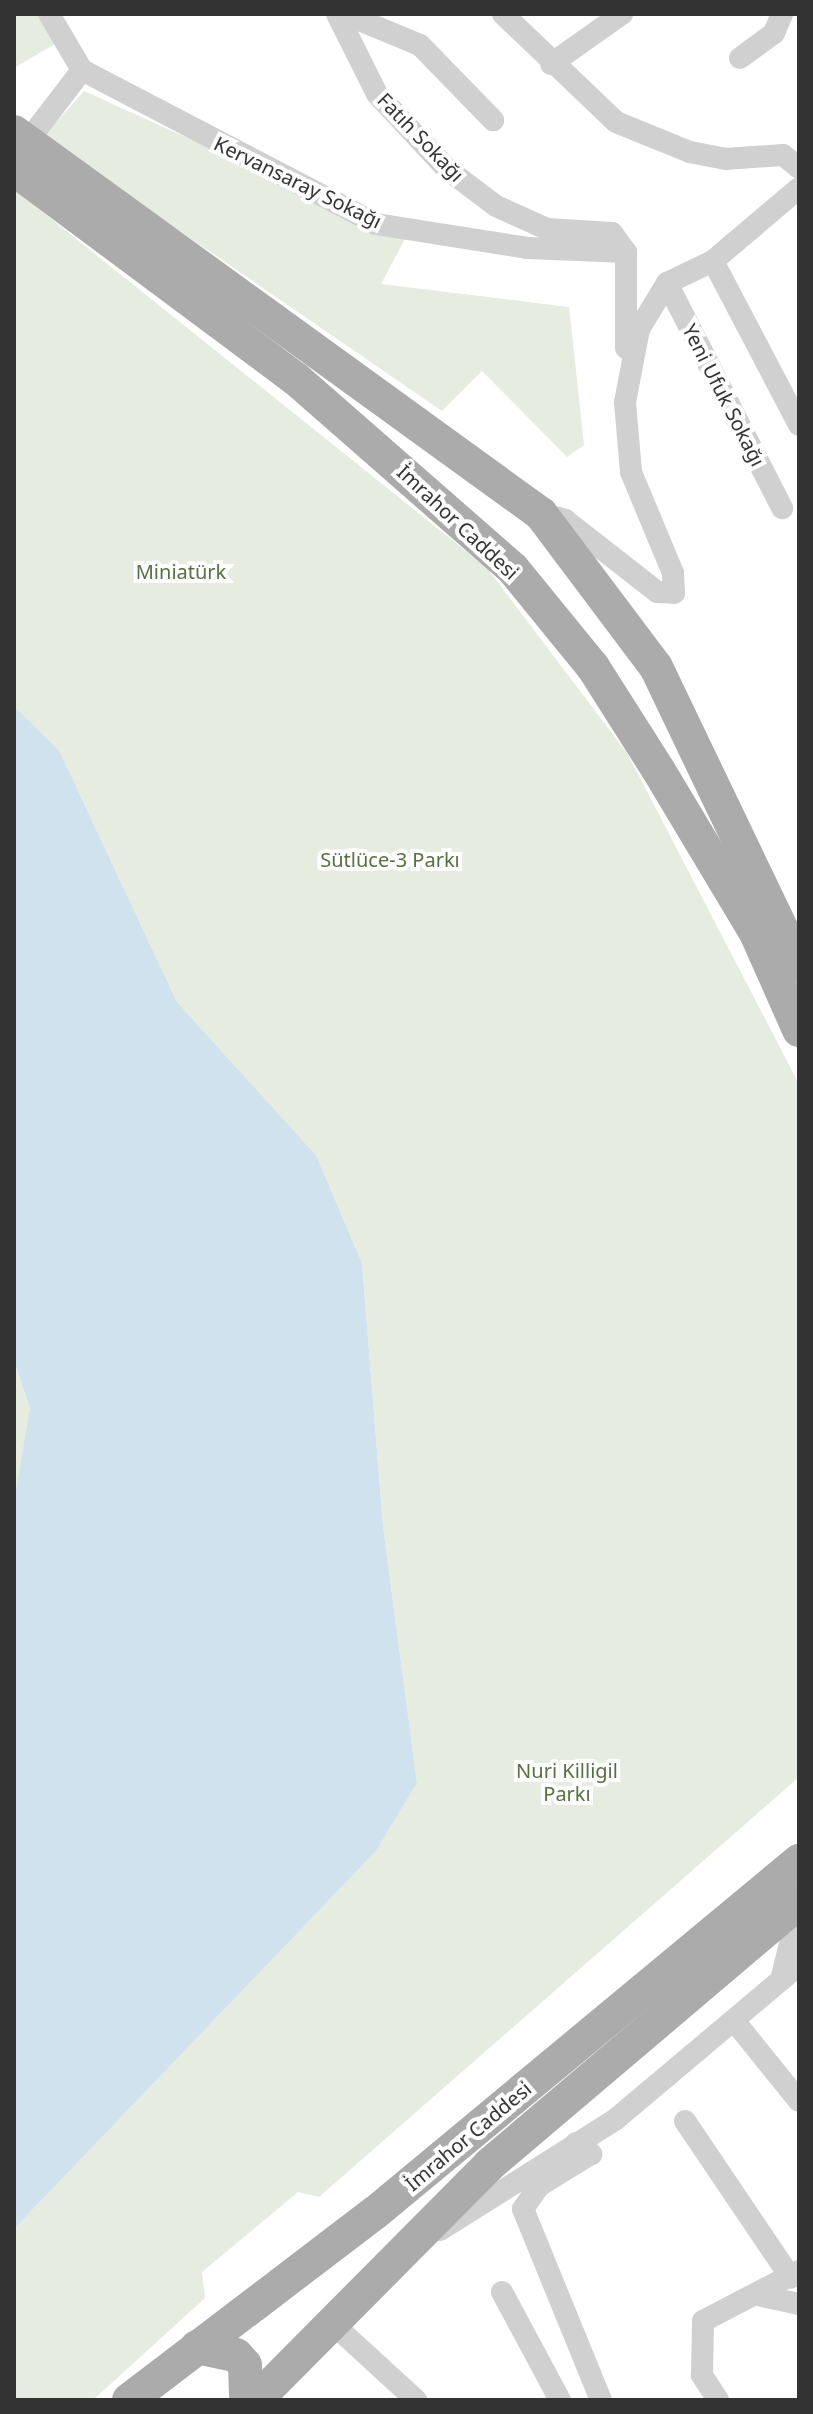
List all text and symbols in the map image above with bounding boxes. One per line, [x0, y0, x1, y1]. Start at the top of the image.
street label: Fatıh Sokağı [373, 88, 469, 186]
street label: Kervansaray Sokağı [210, 131, 386, 233]
street label: Yeni Ufuk Sokağı [678, 320, 770, 470]
street label: İmrahor Caddesi [392, 460, 524, 584]
park label: Miniatürk [136, 559, 226, 583]
park label: Sütlüce-3 Parkı [320, 847, 460, 871]
park label: Nuri Killigil Parkı [516, 1758, 618, 1805]
street label: İmrahor Caddesi [400, 2076, 536, 2196]

